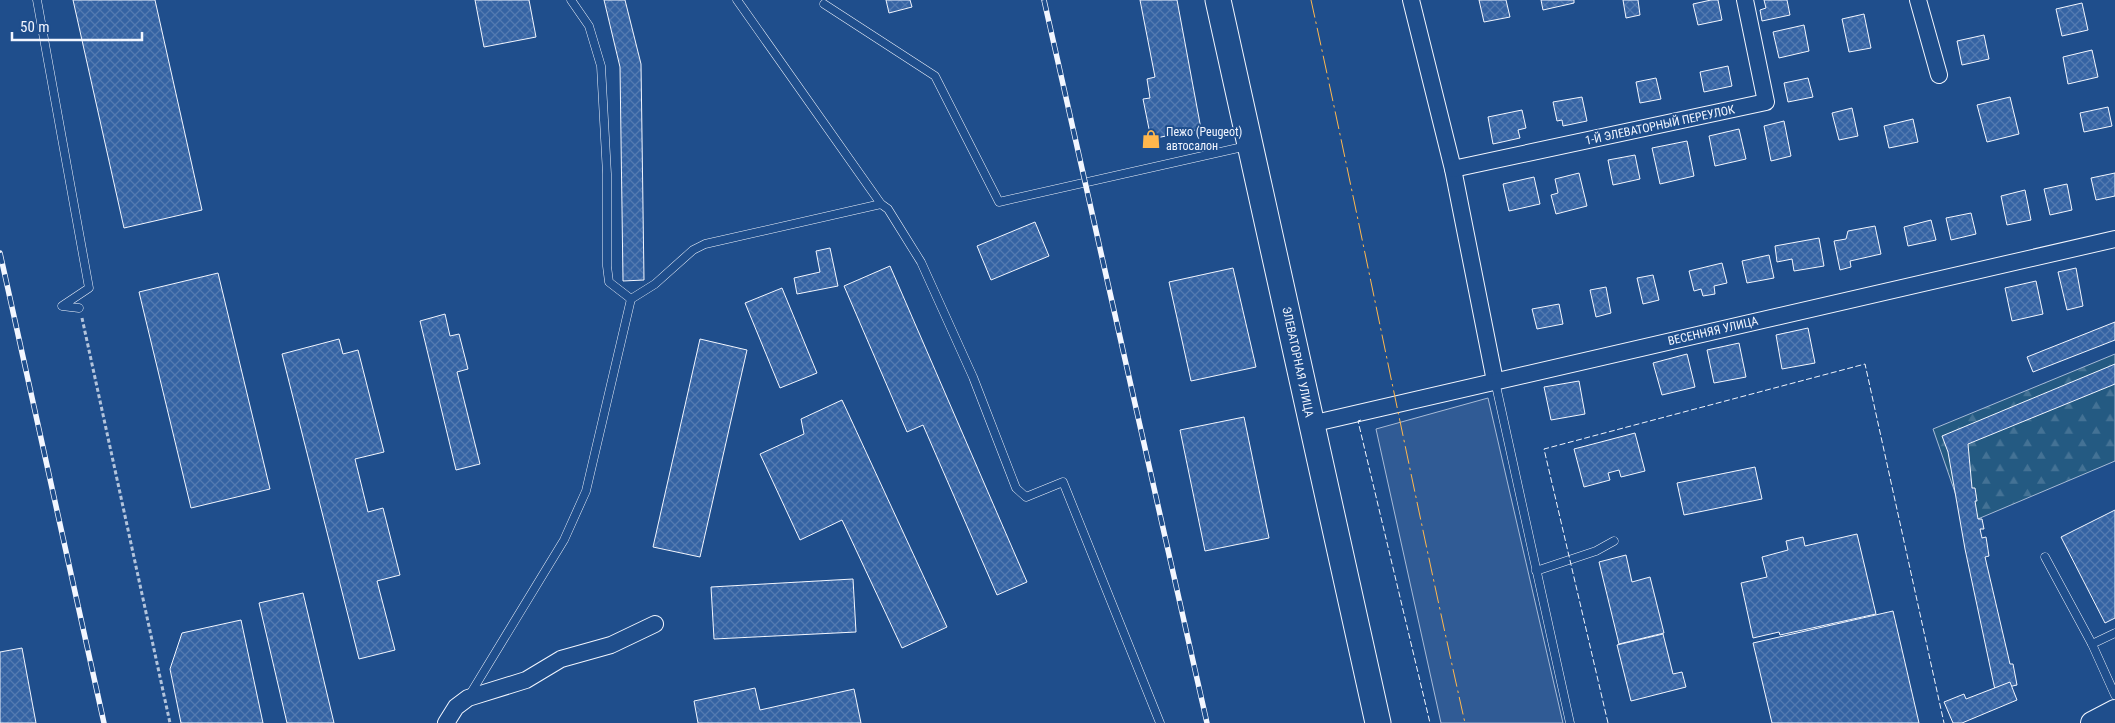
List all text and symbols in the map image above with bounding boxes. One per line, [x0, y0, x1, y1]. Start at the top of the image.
scale bar [12, 10, 142, 42]
text: 50 m [20, 18, 50, 36]
street label: 1-Й ЭЛЕВАТОРНЫЙ ПЕРЕУЛОК [1584, 101, 1736, 148]
place label: Пежо (Peugeot) автосалон [1166, 125, 1242, 153]
shop icon: Пежо (Peugeot) автосалон [1140, 128, 1162, 150]
street label: ЭЛЕВАТОРНАЯ УЛИЦА [1279, 305, 1317, 419]
street label: ВЕСЕННЯЯ УЛИЦА [1667, 314, 1760, 348]

